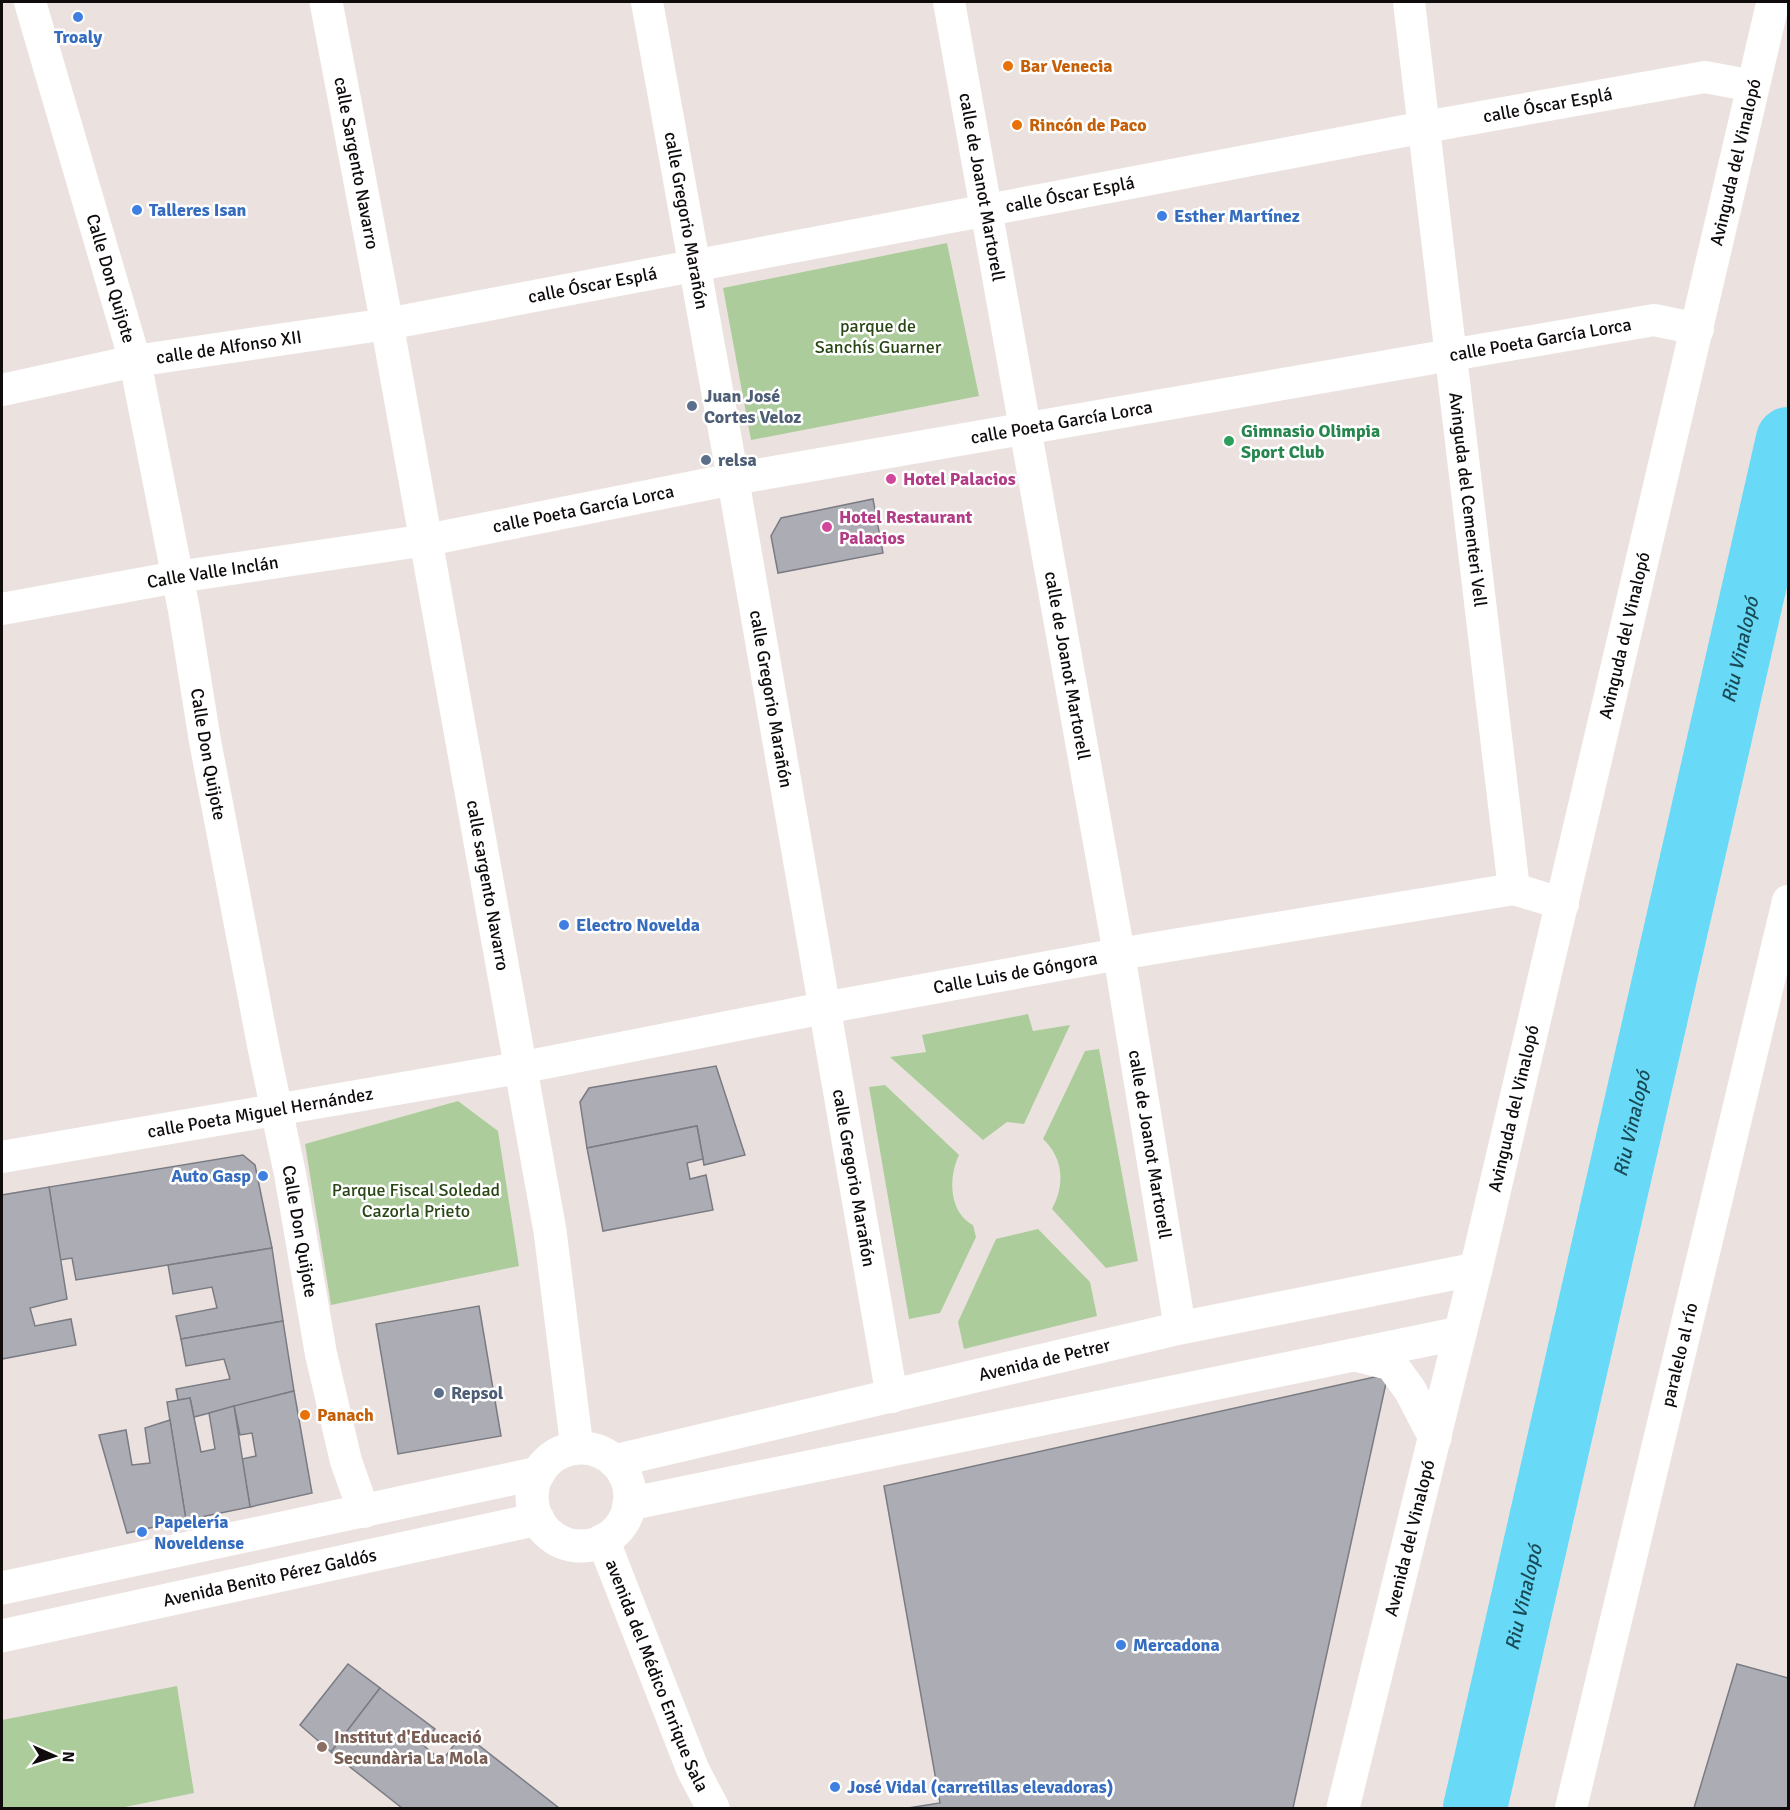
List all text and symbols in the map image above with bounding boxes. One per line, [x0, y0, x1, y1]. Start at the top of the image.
marker: Troaly [71, 10, 85, 24]
place label: Troaly [54, 26, 102, 48]
place label: Bar Venecia [1020, 55, 1113, 77]
marker: Bar Venecia [1001, 59, 1015, 73]
street label: calle Sargento Navarro [329, 75, 384, 251]
street label: Avinguda del Vinalopó [1705, 76, 1766, 248]
street label: calle Óscar Esplá [1481, 83, 1614, 127]
street label: calle de Joanot Martorell [954, 91, 1010, 283]
place label: Rincón de Paco [1029, 114, 1147, 136]
marker: Rincón de Paco [1010, 118, 1024, 132]
street label: calle Gregorio Marañón [660, 130, 713, 311]
street label: calle Óscar Esplá [1004, 171, 1136, 217]
place label: Talleres Isan [149, 199, 247, 221]
marker: Talleres Isan [130, 203, 144, 217]
place label: Esther Martínez [1174, 205, 1300, 227]
marker: Esther Martínez [1155, 209, 1169, 223]
street label: Calle Don Quijote [82, 211, 140, 346]
street label: calle Óscar Esplá [526, 262, 659, 308]
street label: calle Poeta García Lorca [1448, 313, 1633, 366]
park label: parque de Sanchís Guarner [815, 315, 942, 358]
street label: calle de Alfonso XII [155, 326, 303, 369]
place label: Juan José Cortes Veloz [704, 385, 801, 428]
street label: Avinguda del Cementeri Vell [1444, 391, 1492, 608]
street label: calle Poeta García Lorca [969, 396, 1154, 449]
marker: Juan José Cortes Veloz [685, 399, 699, 413]
place label: Gimnasio Olimpia Sport Club [1241, 420, 1380, 463]
marker: Gimnasio Olimpia Sport Club [1222, 434, 1236, 448]
place label: relsa [718, 449, 757, 471]
marker: relsa [699, 453, 713, 467]
place label: Hotel Palacios [903, 468, 1016, 490]
marker: Hotel Palacios [884, 472, 898, 486]
street label: calle Poeta García Lorca [491, 480, 676, 538]
place label: Hotel Restaurant Palacios [839, 506, 972, 549]
marker: Hotel Restaurant Palacios [820, 520, 834, 534]
street label: Avinguda del Vinalopó [1594, 550, 1655, 721]
street label: Calle Valle Inclán [145, 551, 280, 593]
street label: calle de Joanot Martorell [1040, 569, 1095, 762]
water label: Riu Vinalopó [1716, 593, 1765, 705]
street label: calle Gregorio Marañón [745, 608, 797, 790]
street label: Calle Don Quijote [186, 687, 231, 822]
street label: calle sargento Navarro [462, 798, 514, 972]
place label: Electro Novelda [576, 914, 700, 936]
marker: Electro Novelda [557, 918, 571, 932]
street label: Calle Luis de Góngora [932, 947, 1099, 999]
street label: Avinguda del Vinalopó [1483, 1023, 1544, 1194]
street label: calle de Joanot Martorell [1124, 1048, 1176, 1241]
water label: Riu Vinalopó [1608, 1067, 1657, 1179]
street label: calle Poeta Miguel Hernández [146, 1082, 375, 1143]
street label: calle Gregorio Marañón [828, 1087, 880, 1269]
street label: Calle Don Quijote [277, 1163, 322, 1299]
place label: Auto Gasp [171, 1165, 251, 1187]
marker: Auto Gasp [256, 1169, 270, 1183]
park label: Parque Fiscal Soledad Cazorla Prieto [332, 1179, 500, 1222]
street label: paralelo al río [1656, 1300, 1703, 1409]
street label: Avenida de Petrer [976, 1334, 1113, 1386]
place label: Repsol [451, 1382, 504, 1404]
marker: Repsol [432, 1386, 446, 1400]
place label: Panach [317, 1404, 374, 1426]
marker: Panach [298, 1408, 312, 1422]
street label: Avenida del Vinalopó [1380, 1458, 1440, 1619]
place label: Papelería Noveldense [154, 1511, 244, 1554]
marker: Papelería Noveldense [135, 1525, 149, 1539]
water label: Riu Vinalopó [1499, 1541, 1548, 1653]
street label: Avenida Benito Pérez Galdós [161, 1544, 379, 1612]
street label: avenida del Médico Enrique Sala [601, 1556, 714, 1796]
place label: Mercadona [1133, 1634, 1220, 1656]
marker: Mercadona [1114, 1638, 1128, 1652]
north arrow [24, 1726, 84, 1786]
place label: Institut d'Educació Secundària La Mola [334, 1726, 488, 1769]
marker: Institut d'Educació Secundària La Mola [315, 1740, 329, 1754]
text: N [58, 1751, 78, 1763]
place label: José Vidal (carretillas elevadoras) [847, 1776, 1113, 1798]
marker: José Vidal (carretillas elevadoras) [828, 1780, 842, 1794]

